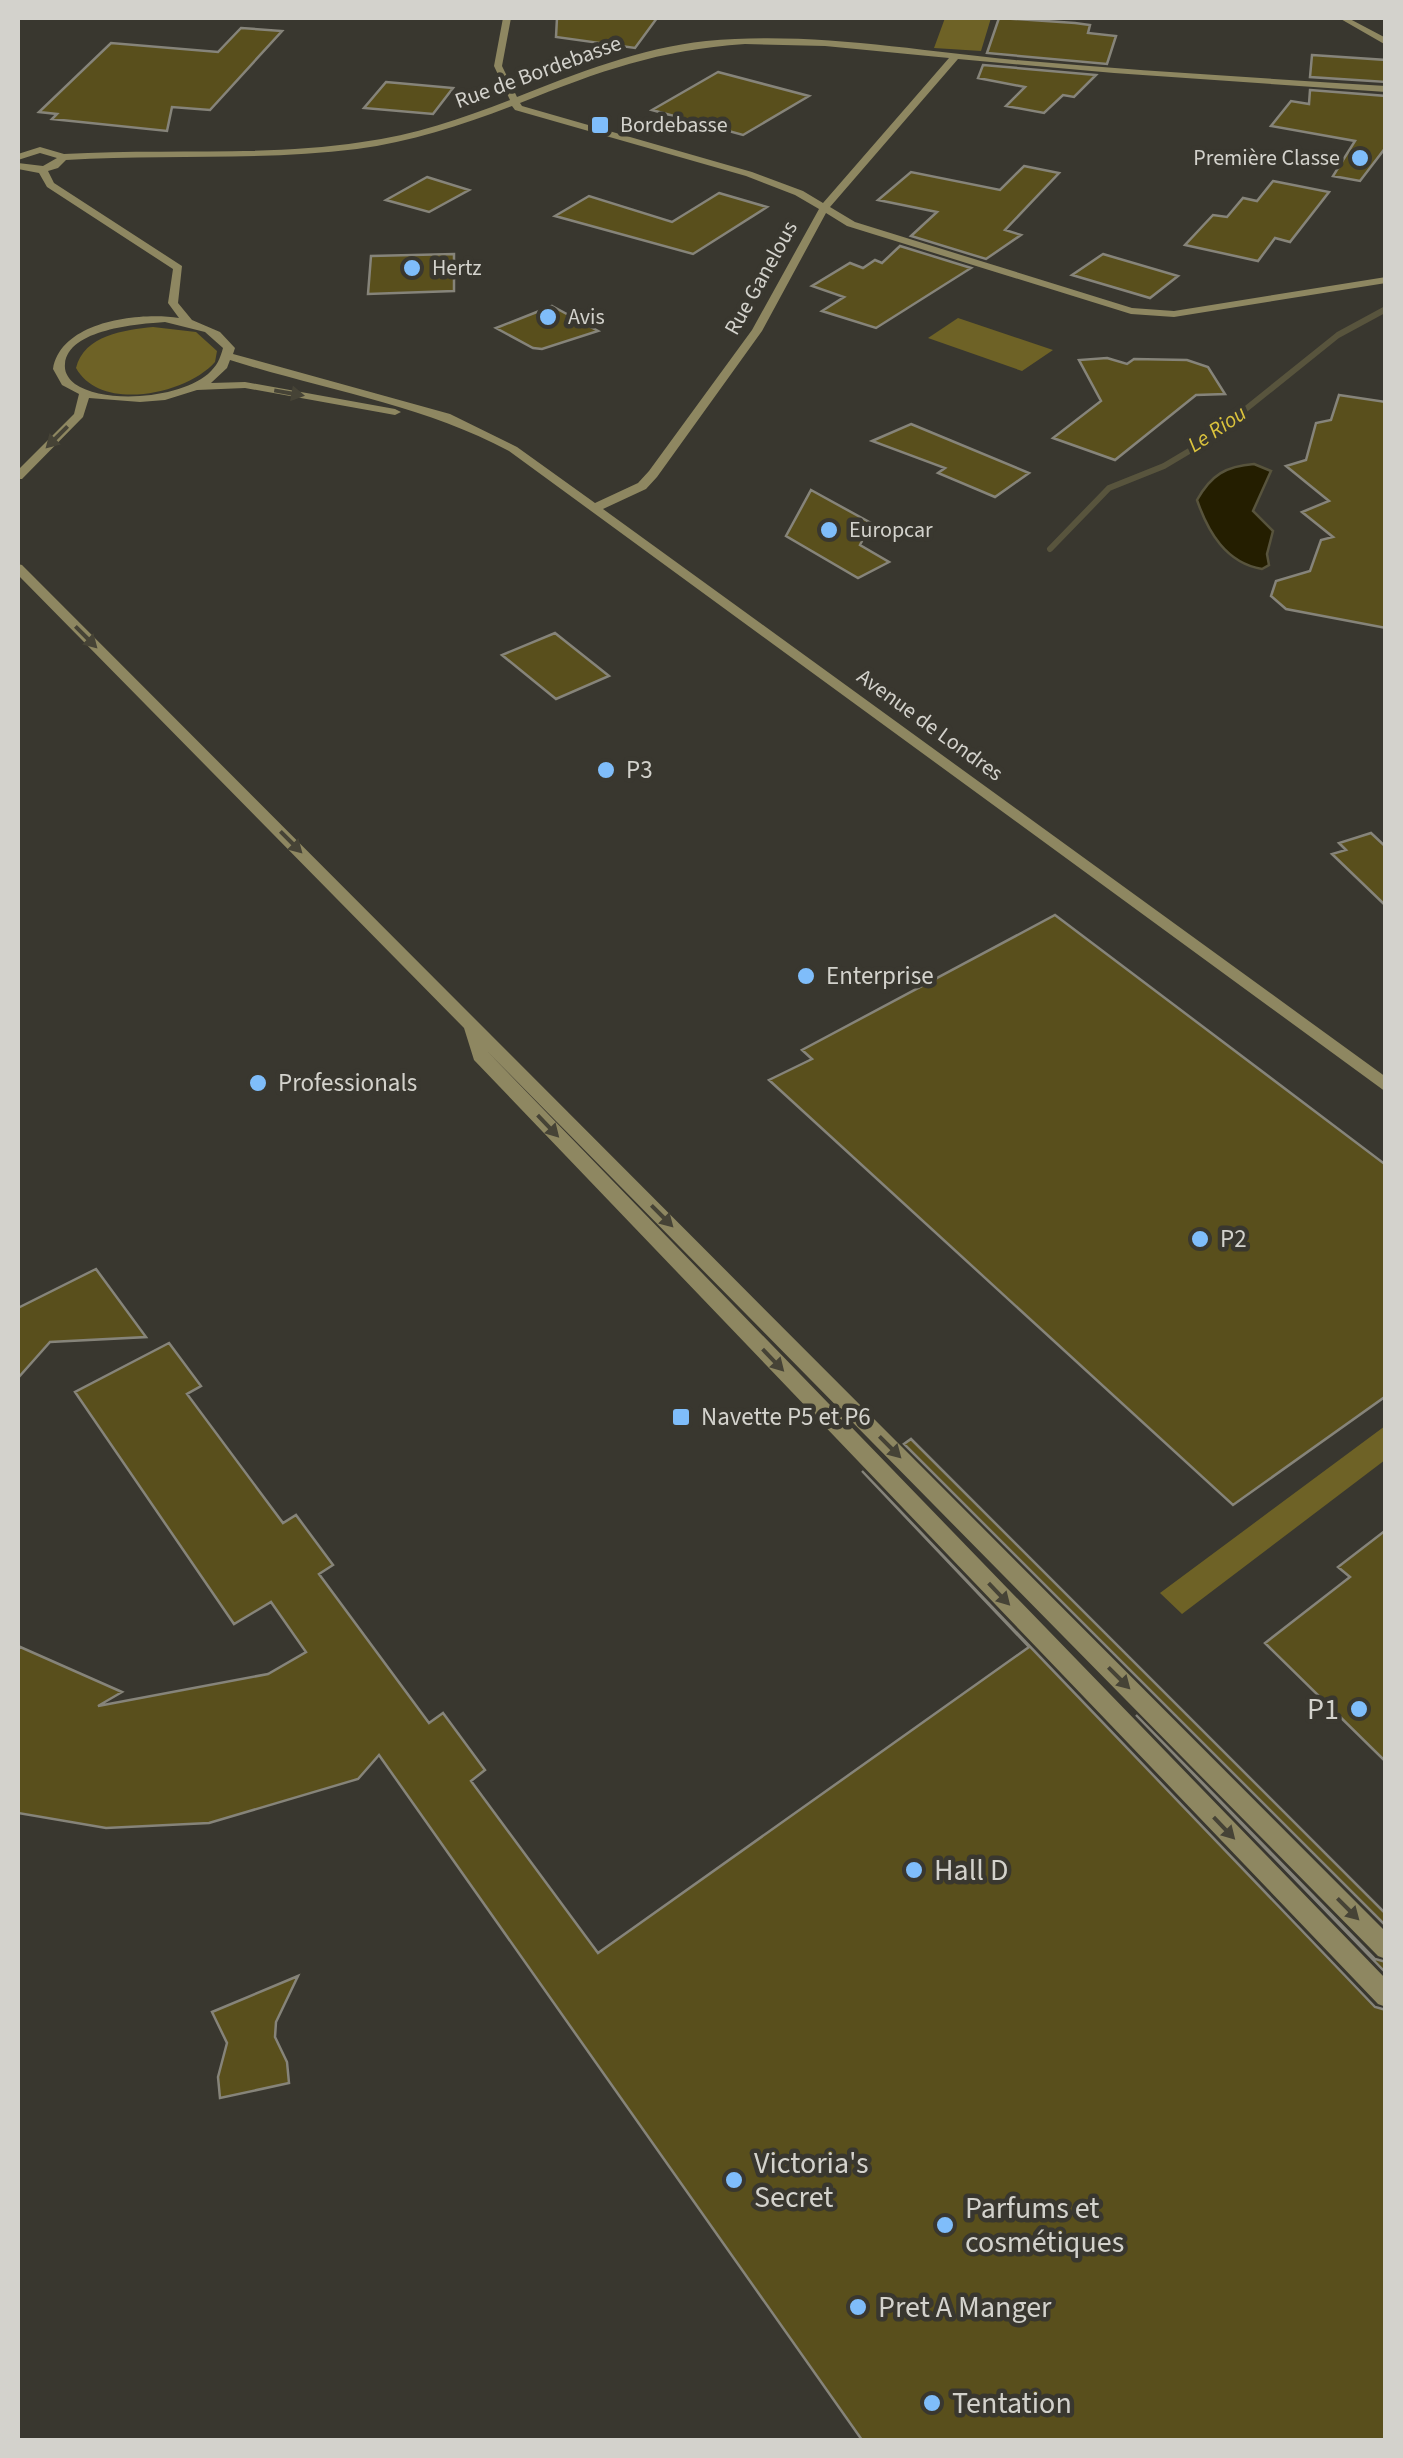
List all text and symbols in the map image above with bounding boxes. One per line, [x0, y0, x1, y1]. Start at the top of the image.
street label: Rue de Bordebasse [450, 27, 626, 117]
place label: Bordebasse [620, 109, 728, 141]
marker: Bordebasse [589, 114, 611, 136]
place label: Première Classe [1193, 142, 1340, 174]
marker: Première Classe [1349, 147, 1371, 169]
street label: Rue Ganelous [716, 215, 806, 341]
place label: Hertz [432, 252, 482, 284]
marker: Hertz [401, 257, 423, 279]
place label: Avis [568, 301, 605, 333]
marker: Avis [537, 306, 559, 328]
one-way arrow [274, 386, 306, 401]
water label: Le Riou [1181, 398, 1253, 460]
one-way arrow [45, 425, 69, 448]
place label: Europcar [849, 514, 933, 546]
marker: Europcar [818, 519, 840, 541]
one-way arrow [74, 625, 97, 649]
street label: Avenue de Londres [850, 661, 1010, 789]
place label: P3 [626, 752, 653, 788]
marker: P3 [595, 759, 617, 781]
one-way arrow [278, 829, 302, 853]
place label: Enterprise [826, 958, 934, 994]
marker: Enterprise [795, 965, 817, 987]
place label: Professionals [278, 1065, 417, 1101]
marker: Professionals [247, 1072, 269, 1094]
one-way arrow [535, 1114, 559, 1138]
one-way arrow [650, 1204, 673, 1228]
place label: P2 [1220, 1221, 1247, 1257]
marker: P2 [1189, 1228, 1211, 1250]
one-way arrow [762, 1348, 785, 1372]
place label: Navette P5 et P6 [701, 1399, 871, 1435]
marker: Navette P5 et P6 [670, 1406, 692, 1428]
one-way arrow [878, 1435, 902, 1459]
one-way arrow [987, 1582, 1010, 1606]
one-way arrow [1107, 1666, 1130, 1690]
place label: P1 [1307, 1688, 1339, 1731]
marker: P1 [1348, 1698, 1370, 1720]
one-way arrow [1212, 1816, 1235, 1840]
place label: Hall D [934, 1849, 1008, 1892]
marker: Hall D [903, 1859, 925, 1881]
one-way arrow [1335, 1897, 1359, 1921]
place label: Victoria's Secret [754, 2142, 869, 2219]
marker: Victoria's Secret [723, 2169, 745, 2191]
place label: Parfums et cosmétiques [965, 2187, 1124, 2264]
marker: Parfums et cosmétiques [934, 2214, 956, 2236]
place label: Pret A Manger [878, 2286, 1052, 2329]
marker: Pret A Manger [847, 2296, 869, 2318]
place label: Tentation [952, 2382, 1072, 2425]
marker: Tentation [921, 2392, 943, 2414]

